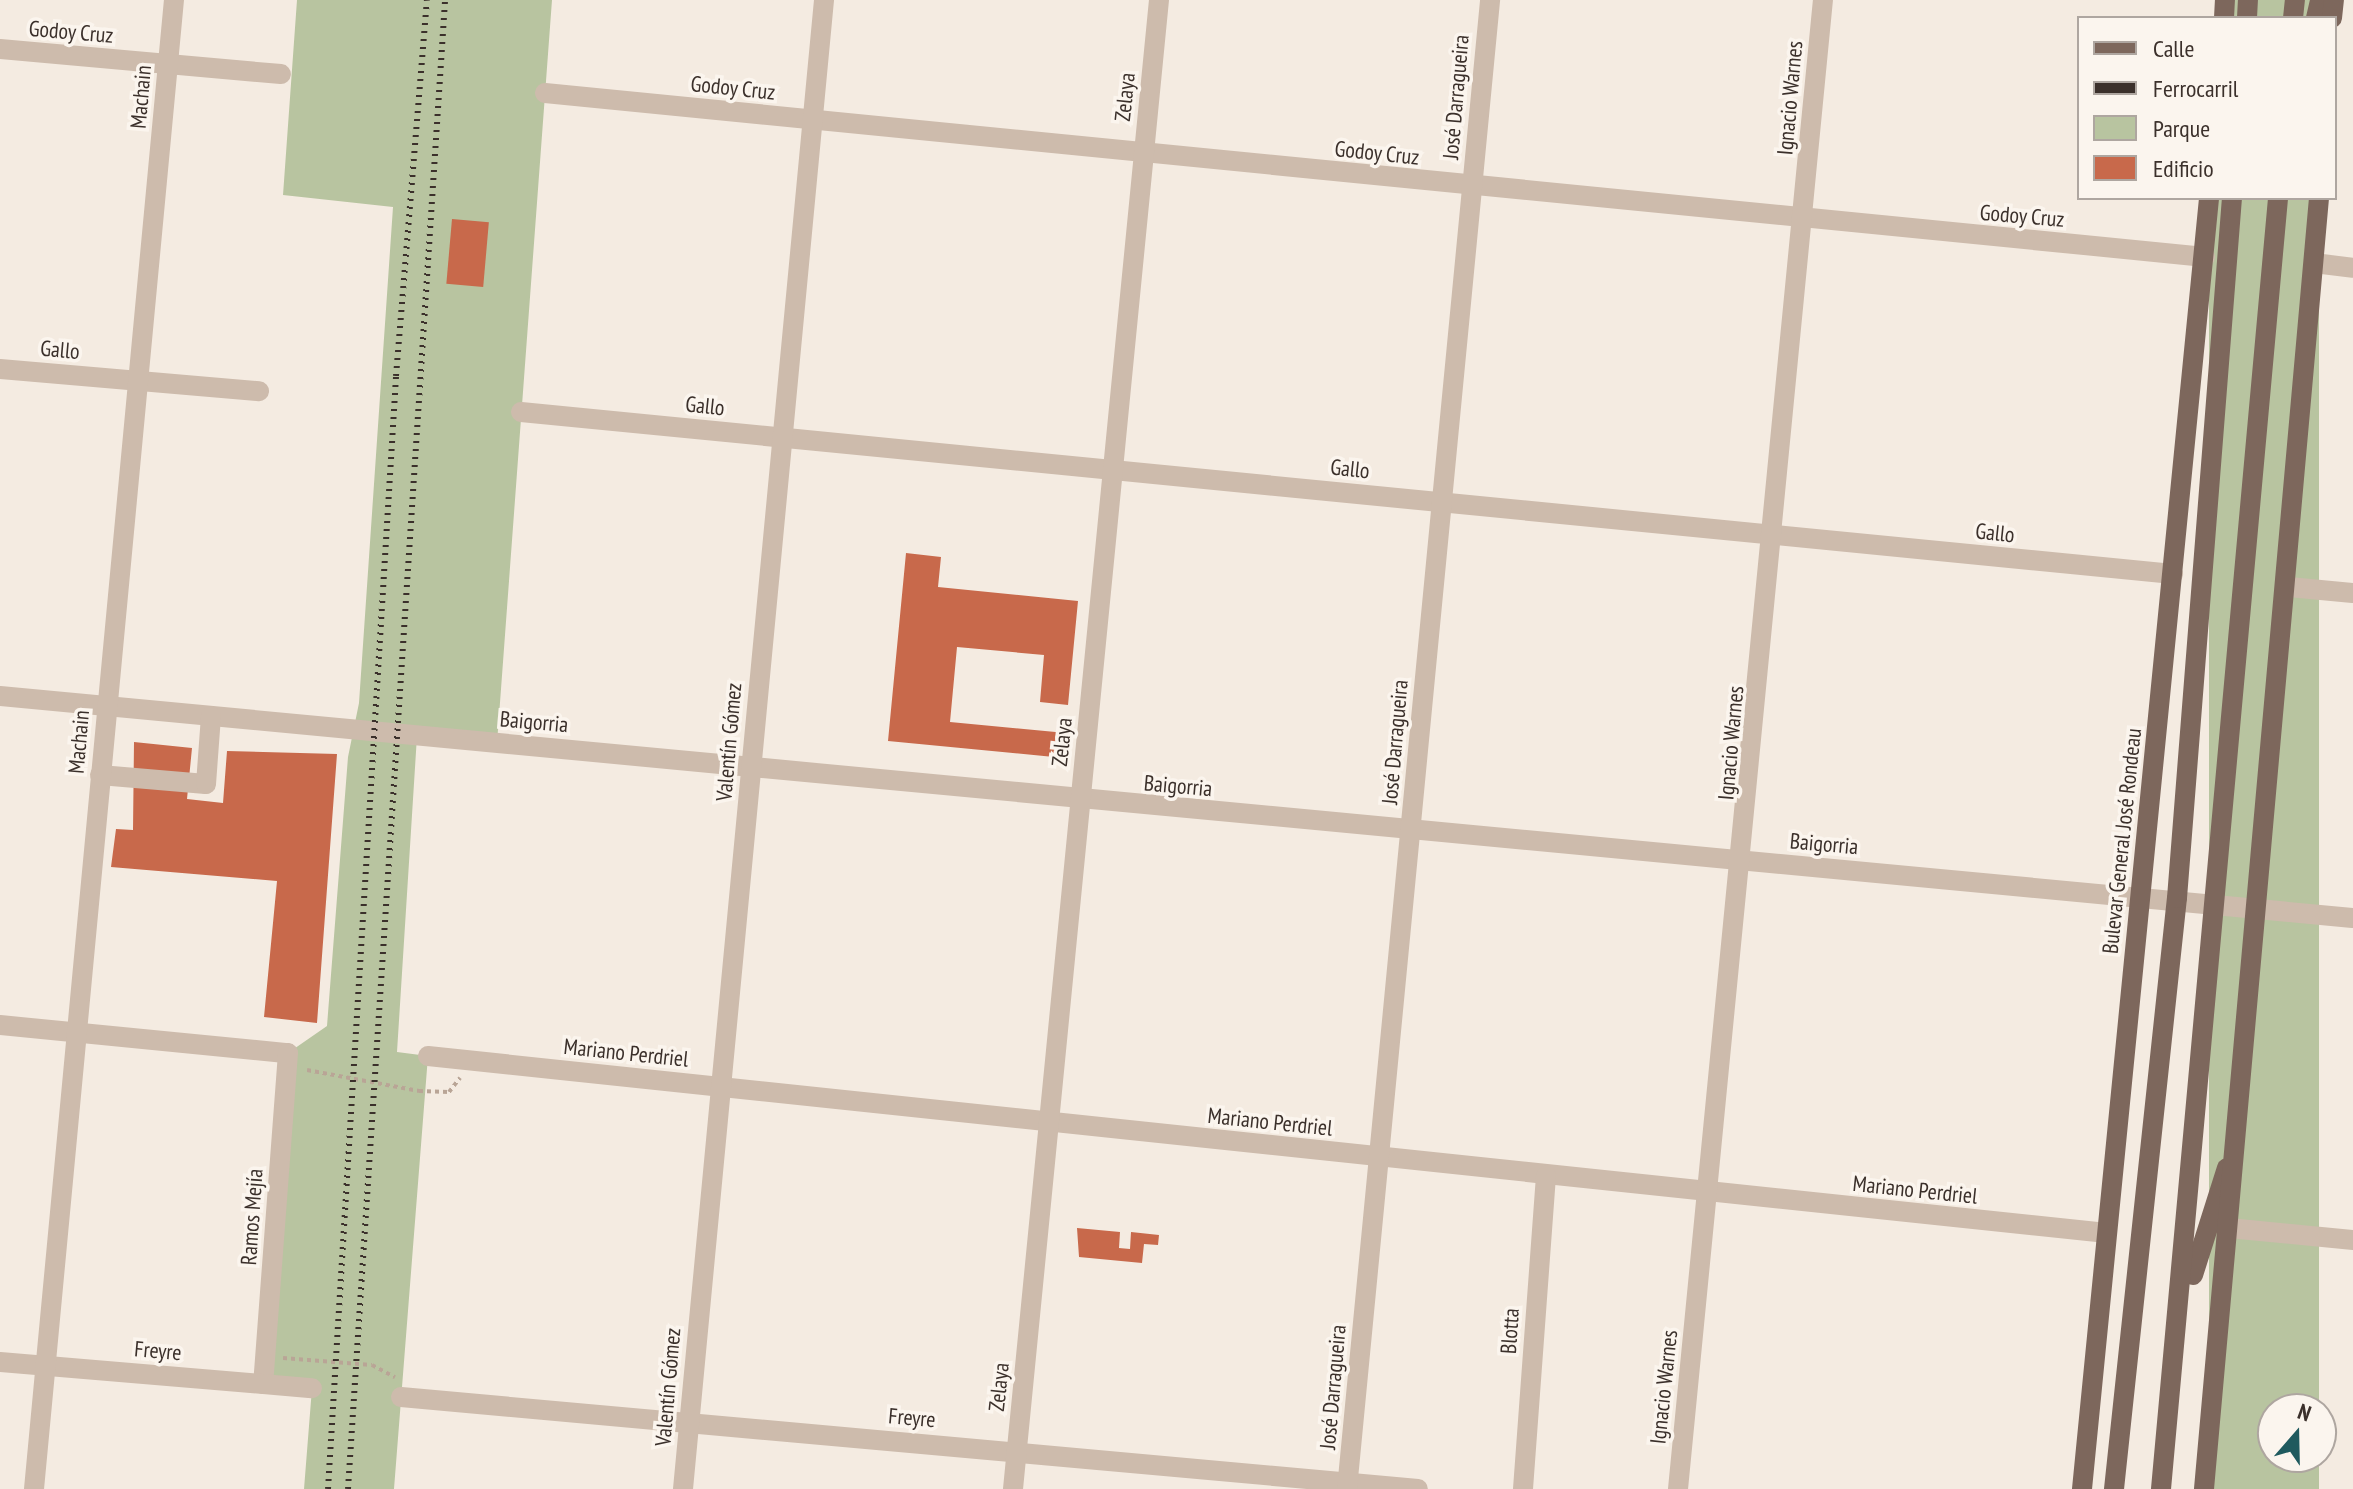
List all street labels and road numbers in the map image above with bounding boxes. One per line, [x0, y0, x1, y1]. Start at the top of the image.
street label: Godoy Cruz [27, 15, 115, 49]
street label: José Darragueira [1437, 34, 1475, 160]
street label: Ignacio Warnes [1772, 40, 1808, 156]
street label: Machain [125, 64, 157, 130]
street label: Godoy Cruz [689, 70, 777, 106]
street label: Zelaya [1109, 71, 1141, 123]
street label: Godoy Cruz [1333, 135, 1421, 171]
street label: Godoy Cruz [1978, 199, 2066, 233]
street label: Gallo [39, 335, 81, 365]
street label: Gallo [684, 391, 726, 421]
street label: Gallo [1329, 454, 1371, 484]
street label: Gallo [1974, 518, 2016, 548]
street label: José Darragueira [1376, 679, 1414, 805]
street label: Valentín Gómez [711, 682, 747, 802]
street label: Ignacio Warnes [1713, 685, 1749, 801]
street label: Baigorria [499, 706, 569, 738]
street label: Machain [63, 709, 95, 775]
street label: Zelaya [1046, 716, 1078, 768]
street label: Bulevar General José Rondeau [2097, 727, 2147, 955]
street label: Baigorria [1143, 770, 1213, 802]
street label: Baigorria [1789, 828, 1859, 860]
street label: Mariano Perdriel [562, 1033, 690, 1073]
street label: Mariano Perdriel [1206, 1102, 1334, 1142]
street label: Ramos Mejía [235, 1168, 269, 1266]
street label: Mariano Perdriel [1851, 1170, 1979, 1210]
street label: Blotta [1495, 1307, 1525, 1355]
street label: José Darragueira [1314, 1324, 1352, 1450]
street label: Valentín Gómez [650, 1327, 686, 1447]
street label: Ignacio Warnes [1645, 1328, 1683, 1446]
street label: Freyre [133, 1336, 183, 1366]
street label: Zelaya [983, 1361, 1015, 1413]
street label: Freyre [887, 1403, 937, 1433]

